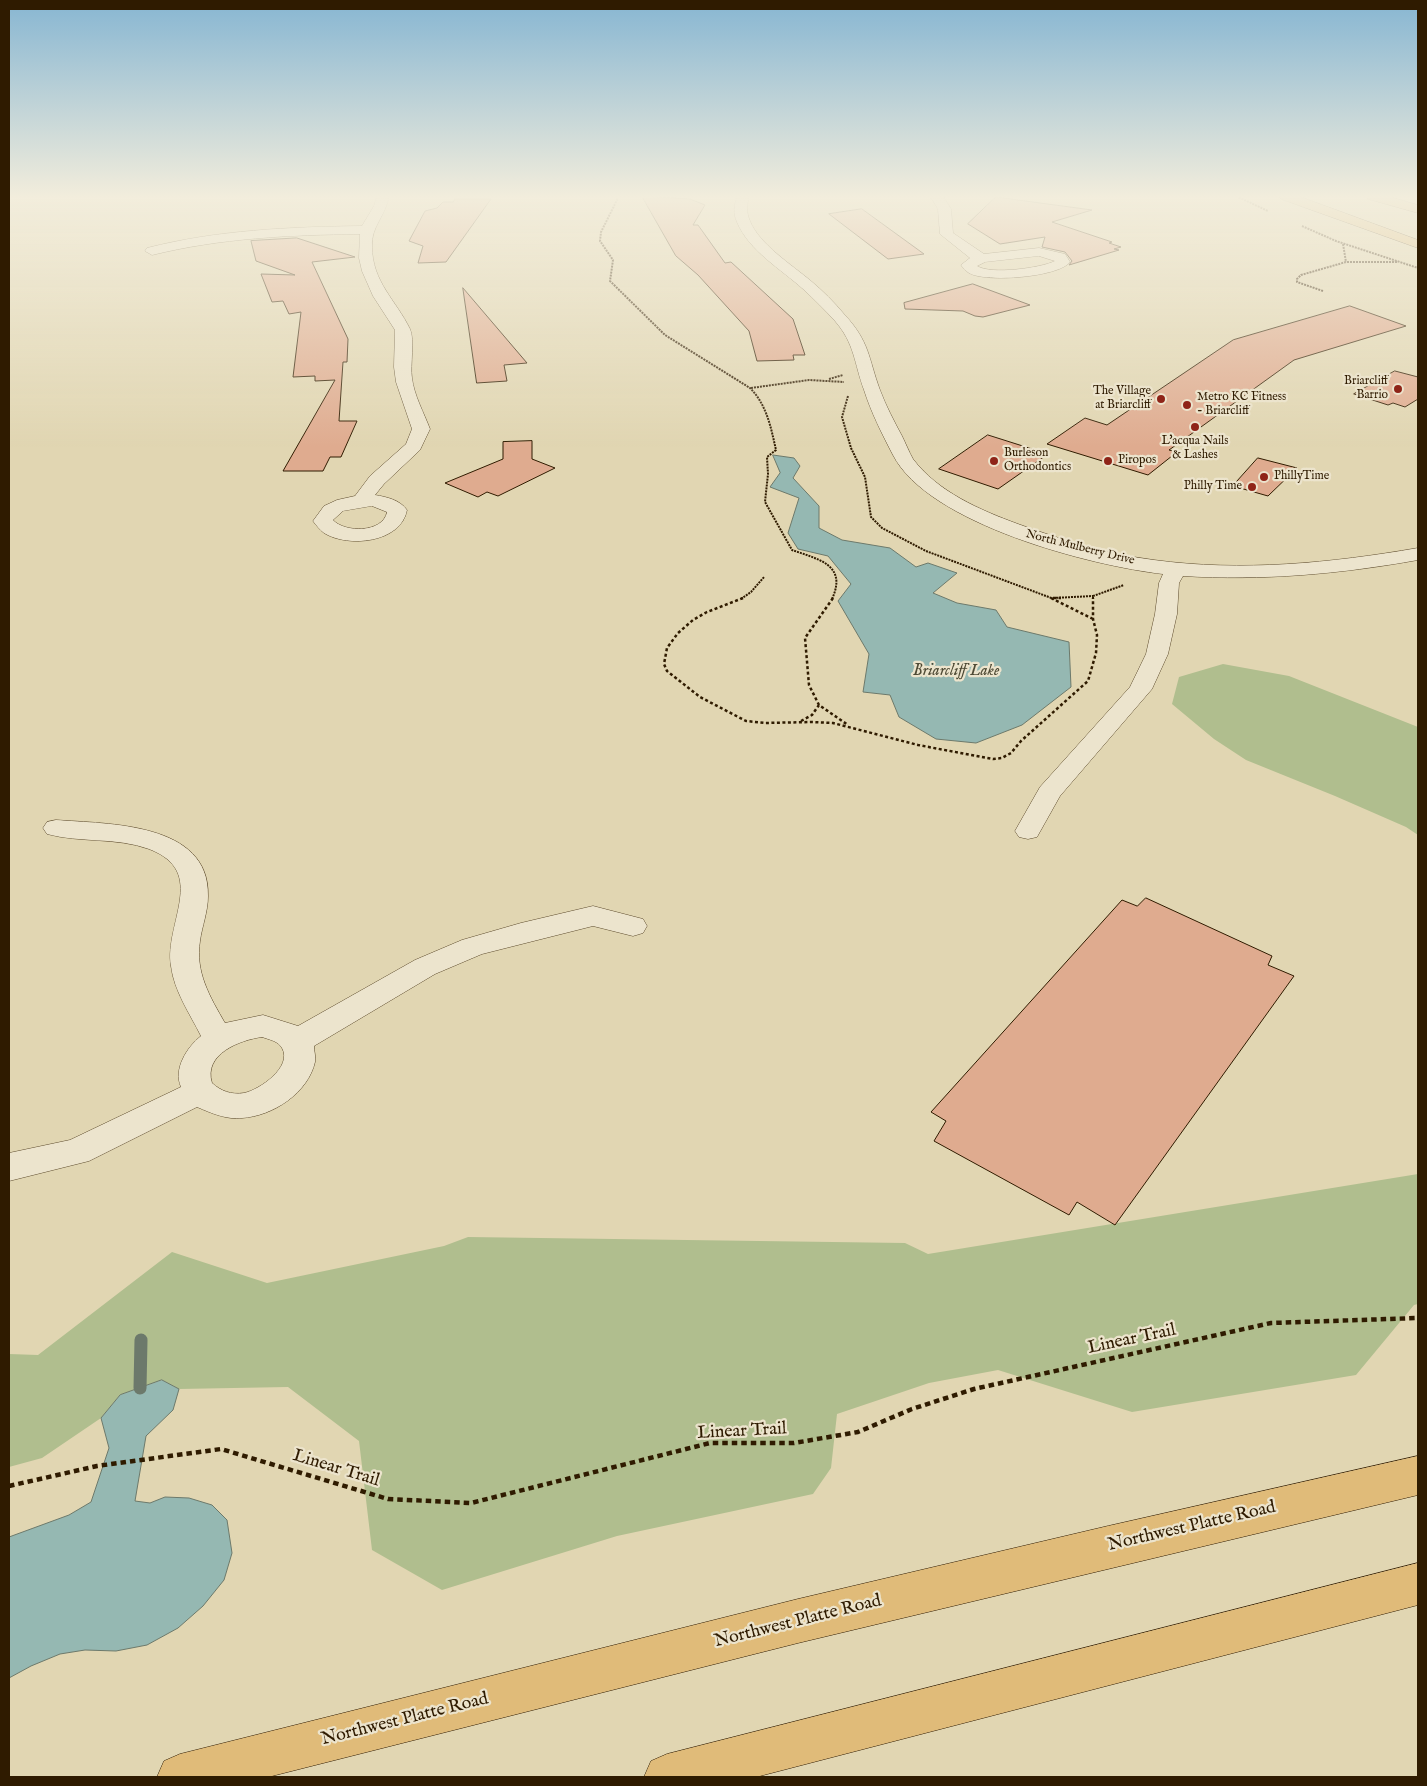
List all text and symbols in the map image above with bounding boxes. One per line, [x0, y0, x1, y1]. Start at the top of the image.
place label: Briarcliff Barrio [1344, 375, 1388, 403]
marker: Briarcliff Barrio [1392, 383, 1404, 395]
place label: The Village at Briarcliff [1093, 385, 1151, 413]
place label: Metro KC Fitness - Briarcliff [1197, 391, 1286, 419]
marker: The Village at Briarcliff [1155, 393, 1167, 405]
marker: Metro KC Fitness - Briarcliff [1181, 399, 1193, 411]
marker: L'acqua Nails & Lashes [1189, 421, 1201, 433]
place label: L'acqua Nails & Lashes [1161, 435, 1229, 463]
place label: Burleson Orthodontics [1004, 447, 1071, 475]
place label: Piropos [1118, 454, 1156, 468]
marker: Burleson Orthodontics [988, 455, 1000, 467]
marker: Piropos [1102, 455, 1114, 467]
place label: PhillyTime [1274, 470, 1329, 484]
marker: PhillyTime [1258, 471, 1270, 483]
place label: Philly Time [1184, 480, 1242, 494]
marker: Philly Time [1246, 481, 1258, 493]
street label: North Mulberry Drive [1024, 527, 1136, 569]
water label: Briarcliff Lake [913, 662, 999, 682]
street label: Linear Trail [1086, 1320, 1178, 1360]
street label: Linear Trail [697, 1419, 787, 1445]
street label: Linear Trail [290, 1446, 382, 1492]
street label: Northwest Platte Road [1106, 1497, 1278, 1557]
street label: Northwest Platte Road [712, 1591, 884, 1653]
street label: Northwest Platte Road [319, 1689, 491, 1751]

